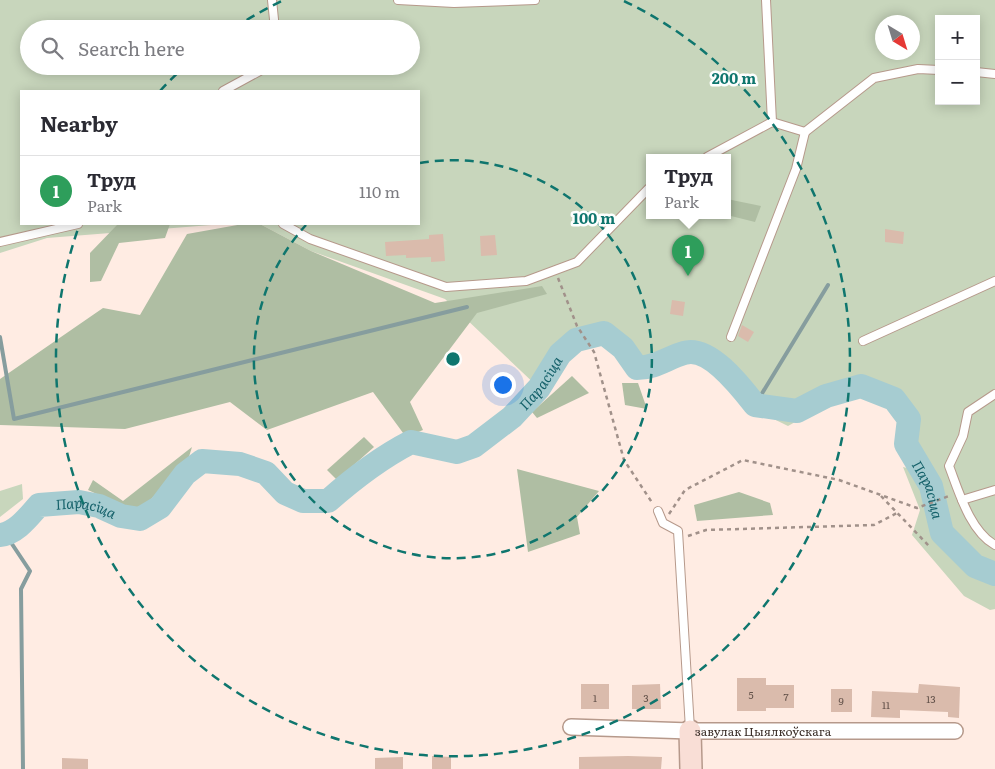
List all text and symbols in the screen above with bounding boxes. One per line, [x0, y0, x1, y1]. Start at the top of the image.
north arrow [875, 15, 920, 60]
map controls [935, 15, 980, 105]
button: + [935, 15, 980, 60]
search box [20, 20, 420, 75]
icon: search [38, 34, 66, 62]
text: Search here [78, 34, 185, 62]
button: − [935, 60, 980, 105]
text: 200 m [712, 66, 756, 89]
text: Nearby [40, 107, 118, 138]
popup [646, 154, 731, 219]
text: Труд [664, 161, 713, 189]
text: Труд [87, 165, 136, 193]
text: 1 [53, 179, 59, 203]
text: 110 m [359, 179, 400, 203]
text: Park [664, 189, 699, 213]
text: Park [87, 193, 122, 217]
text: 100 m [573, 206, 615, 229]
pin: 1 [672, 235, 704, 276]
centre of rings [444, 350, 462, 368]
water label: Парасіца [514, 352, 566, 414]
your location [490, 372, 516, 398]
water label: Парасіца [908, 456, 948, 521]
water label: Парасіца [55, 492, 120, 523]
house number: 5 [748, 687, 754, 702]
house number: 7 [783, 689, 789, 704]
house number: 1 [593, 690, 597, 705]
house number: 3 [643, 690, 649, 705]
house number: 13 [926, 691, 936, 706]
house number: 9 [838, 693, 844, 708]
house number: 11 [882, 697, 890, 712]
street label: завулак Цыялкоўскага [695, 722, 832, 740]

